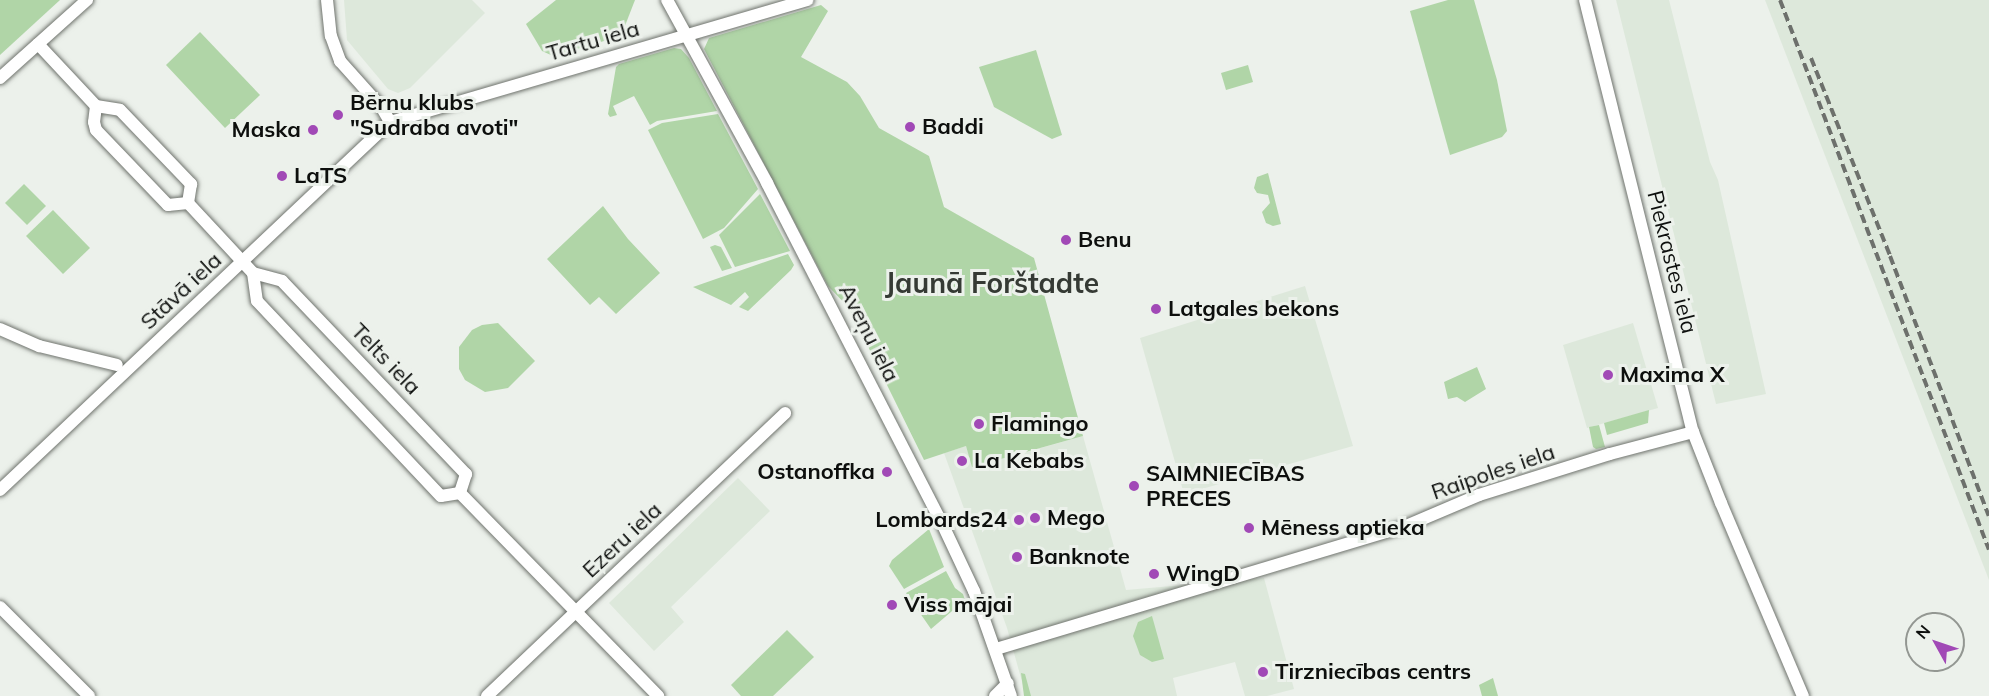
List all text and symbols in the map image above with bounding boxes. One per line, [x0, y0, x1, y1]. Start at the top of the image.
street label: Tartu iela [544, 15, 642, 67]
place label: Bērnu klubs "Sudraba avoti" [350, 89, 518, 140]
marker: Bērnu klubs "Sudraba avoti" [331, 108, 345, 122]
place label: Baddi [922, 114, 984, 140]
place label: Maska [232, 117, 301, 143]
marker: Baddi [903, 120, 917, 134]
marker: Maska [306, 123, 320, 137]
place label: LaTS [294, 163, 347, 189]
marker: LaTS [275, 169, 289, 183]
street label: Piekrastes iela [1641, 188, 1703, 336]
place label: Benu [1078, 227, 1132, 253]
marker: Benu [1059, 233, 1073, 247]
street label: Stāvā iela [135, 247, 227, 335]
district label: Jaunā Forštadte [885, 266, 1099, 300]
street label: Aveņu iela [833, 280, 905, 386]
place label: Latgales bekons [1168, 296, 1339, 322]
marker: Latgales bekons [1149, 302, 1163, 316]
street label: Telts iela [346, 318, 426, 400]
place label: Maxima X [1620, 362, 1725, 388]
marker: Maxima X [1601, 368, 1615, 382]
place label: Flamingo [991, 411, 1088, 437]
marker: Flamingo [972, 417, 986, 431]
street label: Raipoles iela [1428, 439, 1558, 505]
place label: La Kebabs [974, 448, 1084, 474]
marker: La Kebabs [955, 454, 969, 468]
place label: Ostanoffka [757, 459, 875, 485]
place label: SAIMNIECĪBAS PRECES [1146, 460, 1305, 512]
marker: Ostanoffka [880, 465, 894, 479]
marker: SAIMNIECĪBAS PRECES [1127, 479, 1141, 493]
street label: Ezeru iela [577, 497, 667, 583]
place label: Mego [1047, 505, 1105, 531]
place label: Lombards24 [875, 507, 1007, 533]
marker: Mego [1028, 511, 1042, 525]
marker: Lombards24 [1012, 513, 1026, 527]
place label: Mēness aptieka [1261, 515, 1425, 541]
marker: Mēness aptieka [1242, 521, 1256, 535]
place label: Banknote [1029, 544, 1130, 570]
marker: Banknote [1010, 550, 1024, 564]
place label: WingD [1166, 561, 1240, 587]
marker: WingD [1147, 567, 1161, 581]
place label: Viss mājai [904, 592, 1012, 618]
marker: Viss mājai [885, 598, 899, 612]
north arrow [1905, 612, 1965, 672]
text: N [1911, 621, 1934, 643]
place label: Tirzniecības centrs [1275, 659, 1471, 685]
marker: Tirzniecības centrs [1256, 665, 1270, 679]

